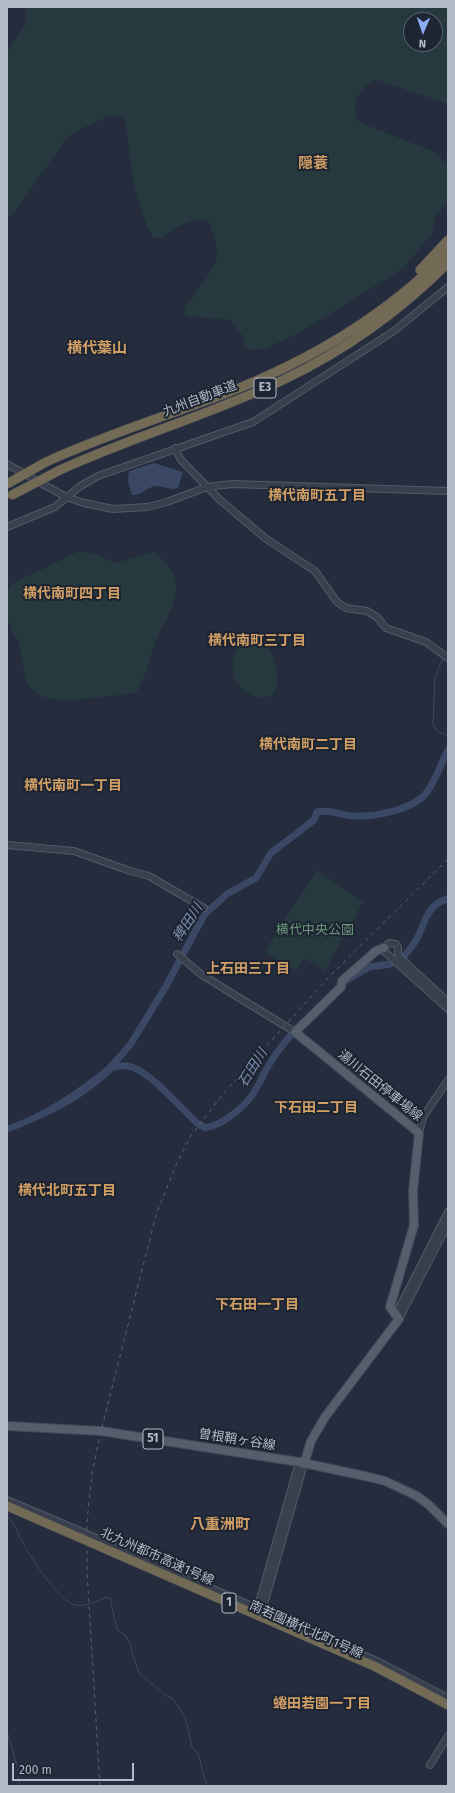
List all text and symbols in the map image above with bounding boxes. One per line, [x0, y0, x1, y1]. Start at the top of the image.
north arrow [403, 12, 443, 52]
text: N [419, 37, 426, 50]
district label: 隠蓑 [298, 155, 328, 173]
district label: 横代葉山 [67, 340, 127, 358]
street label: 九州自動車道 [161, 378, 239, 420]
road number: E3 [254, 378, 276, 398]
district label: 横代南町五丁目 [268, 488, 366, 504]
district label: 横代南町四丁目 [23, 586, 121, 602]
district label: 横代南町三丁目 [208, 633, 306, 649]
district label: 横代南町二丁目 [259, 737, 357, 753]
district label: 横代南町一丁目 [24, 778, 122, 794]
water label: 稗田川 [170, 901, 206, 945]
park label: 横代中央公園 [276, 922, 354, 938]
district label: 上石田三丁目 [206, 961, 290, 977]
water label: 石田川 [235, 1046, 271, 1090]
street label: 湯川石田停車場線 [335, 1047, 425, 1125]
district label: 下石田二丁目 [274, 1100, 358, 1116]
district label: 横代北町五丁目 [18, 1183, 116, 1199]
district label: 下石田一丁目 [215, 1297, 299, 1313]
street label: 曽根鞘ヶ谷線 [197, 1426, 277, 1454]
road number: 51 [143, 1429, 163, 1449]
district label: 八重洲町 [190, 1516, 250, 1534]
street label: 北九州都市高速1号線 [98, 1525, 216, 1589]
road number: 1 [222, 1593, 236, 1613]
street label: 南若園横代北町1号線 [247, 1598, 365, 1662]
district label: 蜷田若園一丁目 [273, 1696, 371, 1712]
scale bar [14, 1755, 136, 1781]
text: 200 m [19, 1763, 52, 1777]

